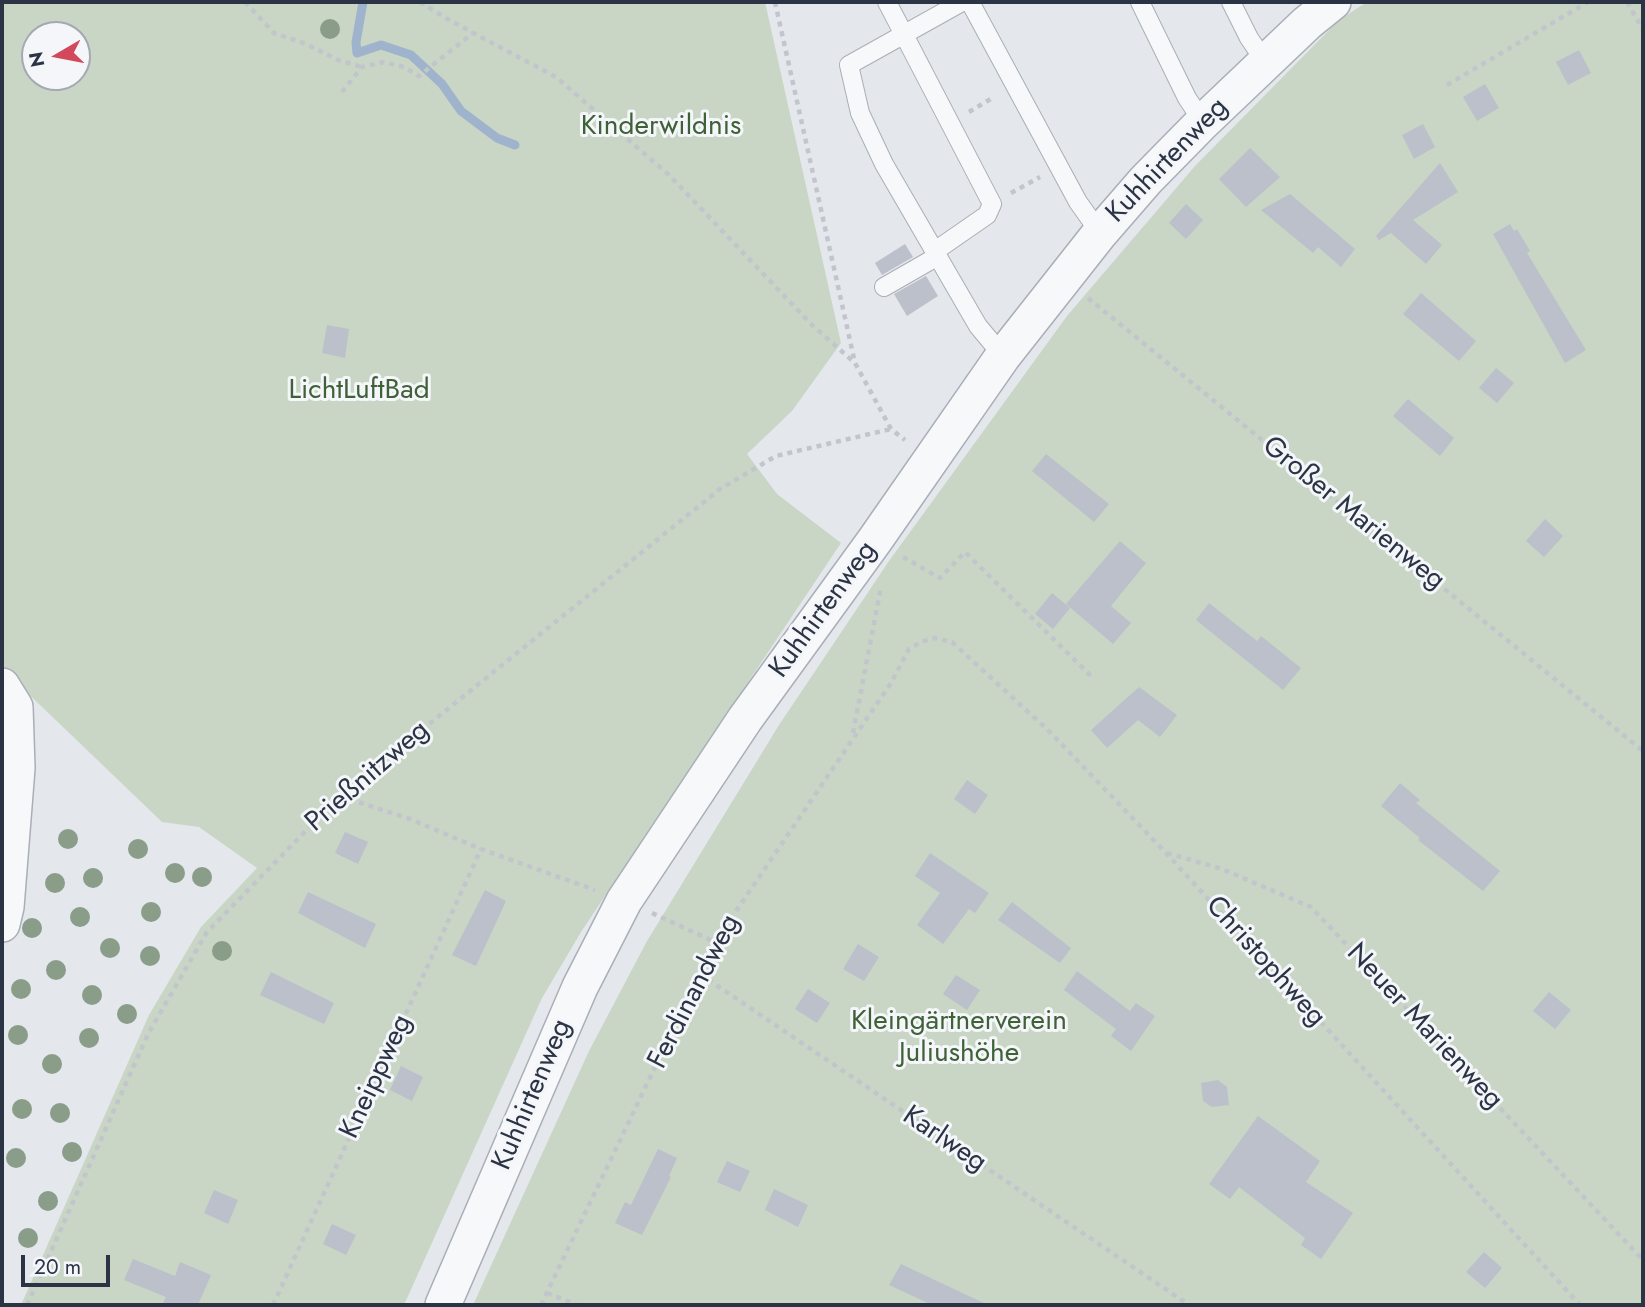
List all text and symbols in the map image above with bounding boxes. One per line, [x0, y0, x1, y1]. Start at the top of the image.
north arrow [21, 21, 91, 91]
text: N [22, 50, 51, 69]
street label: Kuhhirtenweg [1100, 92, 1236, 230]
park label: Kinderwildnis [581, 110, 741, 144]
park label: LichtLuftBad [288, 374, 430, 408]
street label: Großer Marienweg [1255, 430, 1451, 598]
street label: Kuhhirtenweg [763, 535, 885, 685]
street label: Prießnitzweg [299, 714, 437, 840]
street label: Christophweg [1198, 890, 1332, 1034]
street label: Ferdinandweg [642, 909, 748, 1075]
street label: Neuer Marienweg [1339, 937, 1509, 1117]
park label: Kleingärtnerverein Juliushöhe [851, 1005, 1067, 1071]
street label: Kneippweg [334, 1010, 420, 1144]
street label: Kuhhirtenweg [486, 1014, 580, 1176]
street label: Karlweg [896, 1100, 992, 1180]
scale bar [24, 1240, 114, 1284]
text: 20 m [34, 1252, 81, 1282]

